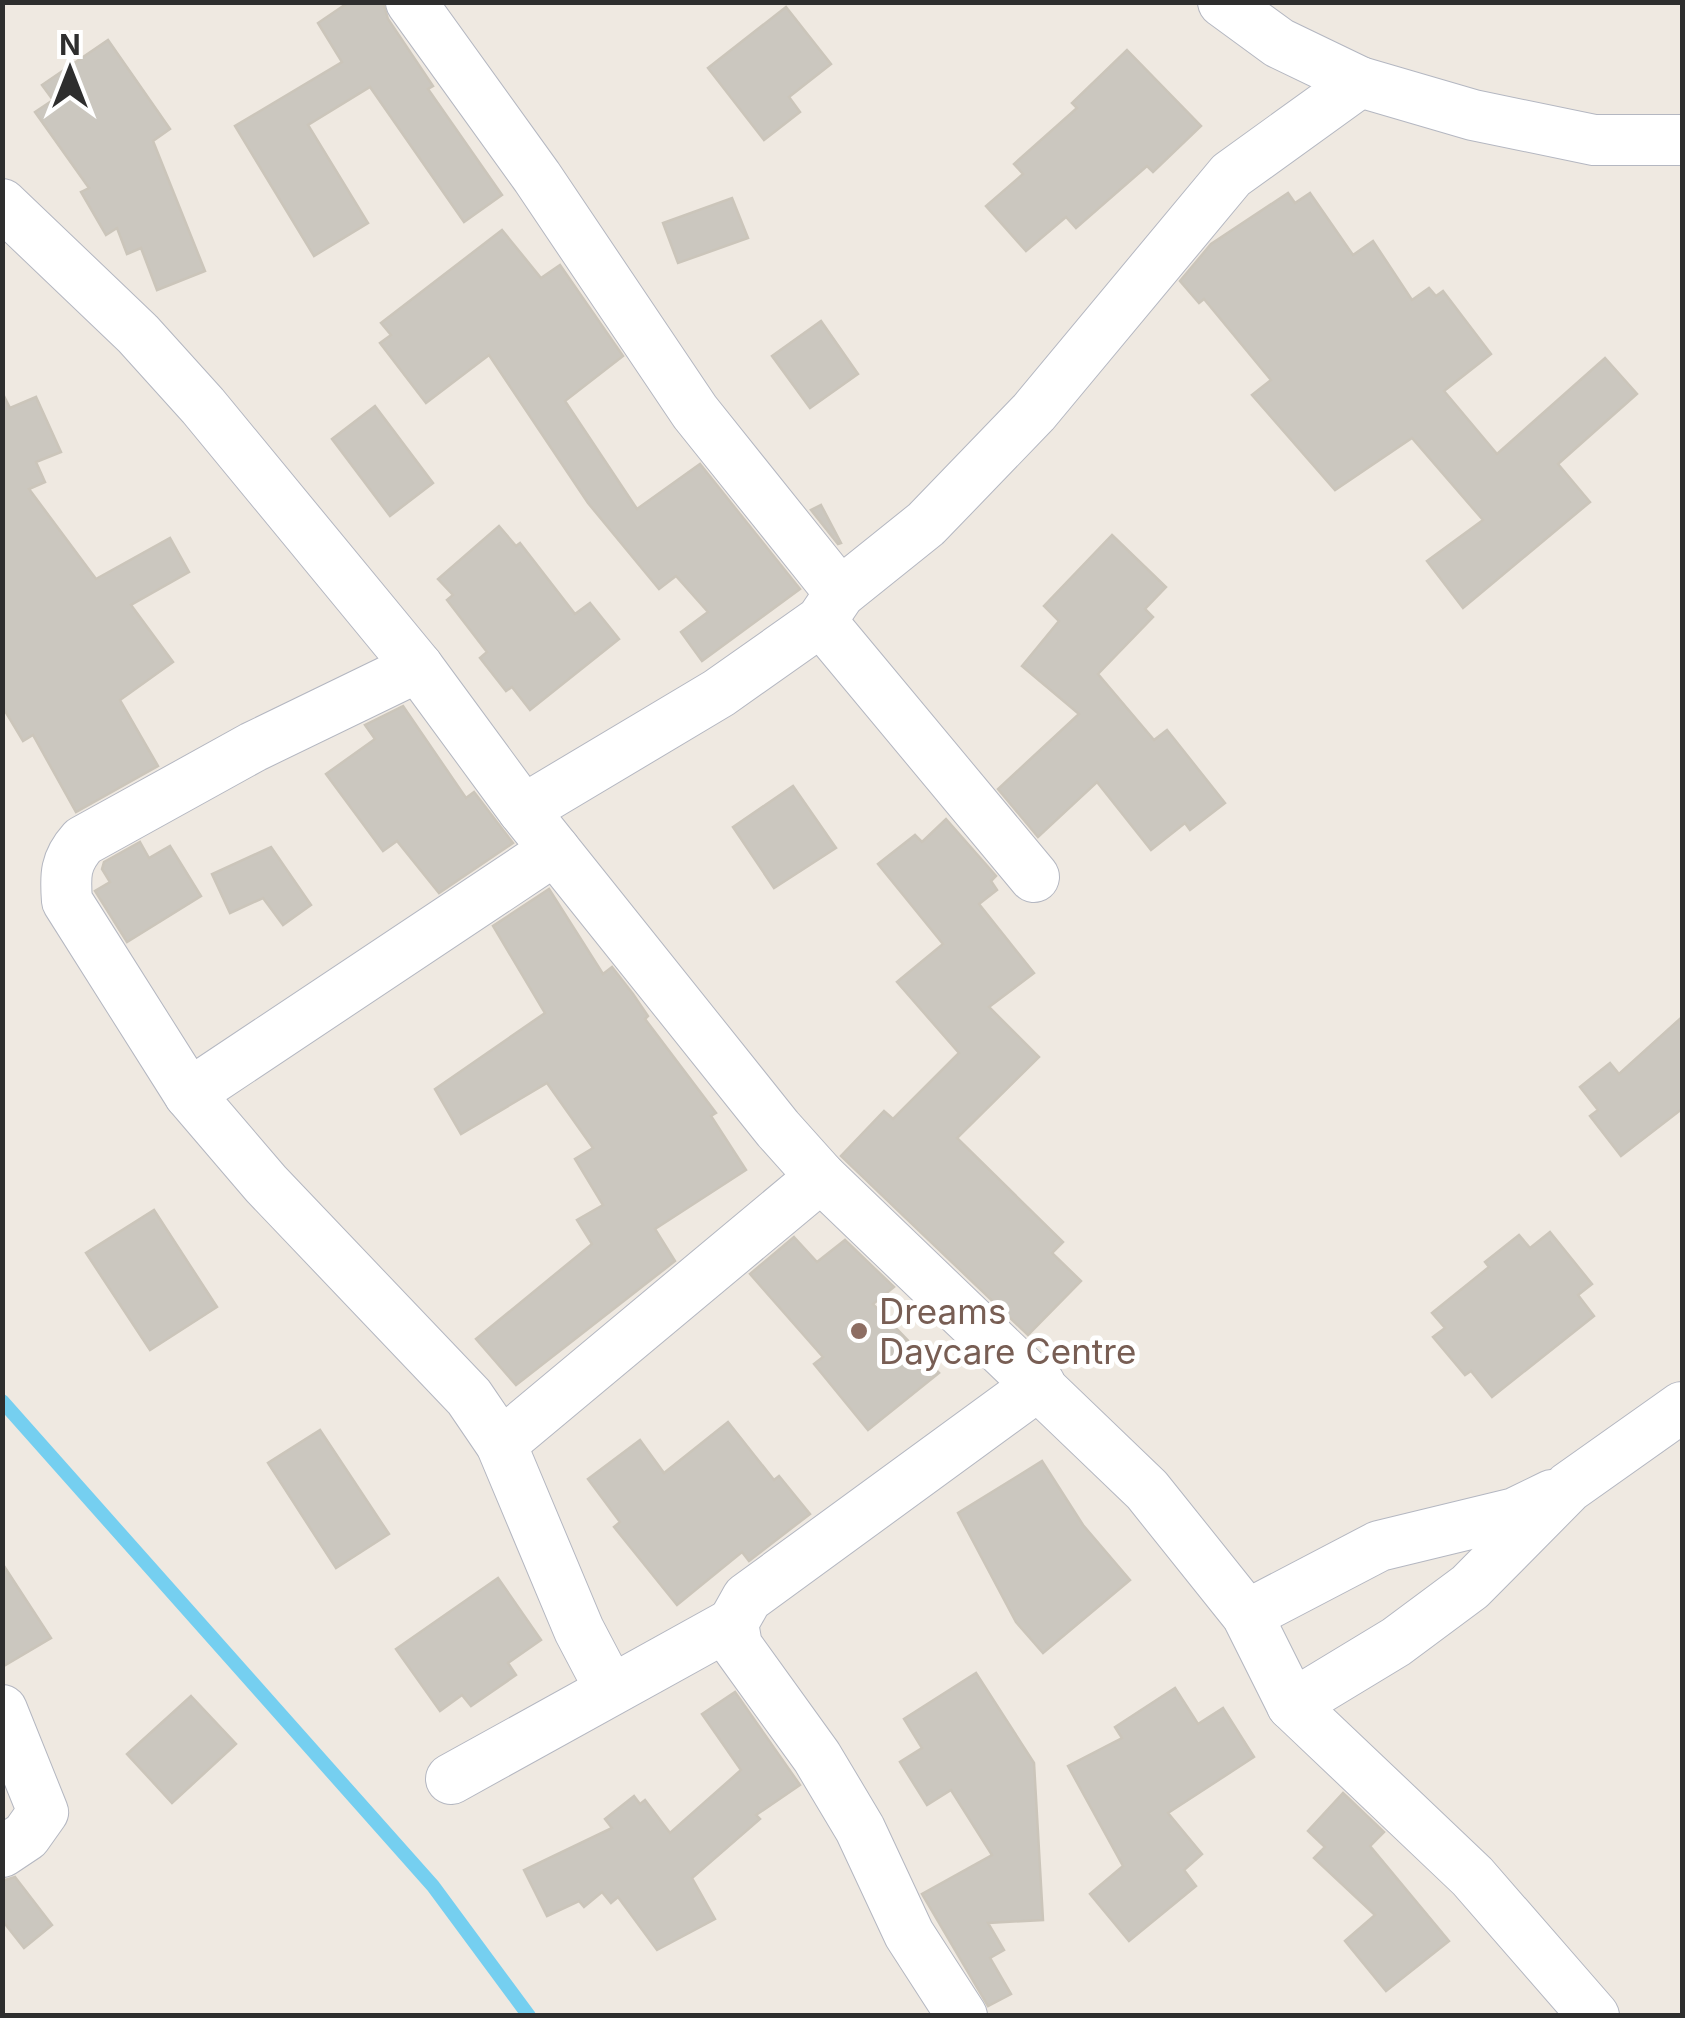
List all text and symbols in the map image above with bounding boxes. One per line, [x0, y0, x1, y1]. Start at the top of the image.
north arrow [20, 20, 120, 120]
text: N [59, 28, 81, 62]
place label: Dreams Daycare Centre [879, 1290, 1136, 1372]
marker: Dreams Daycare Centre [848, 1320, 870, 1342]

